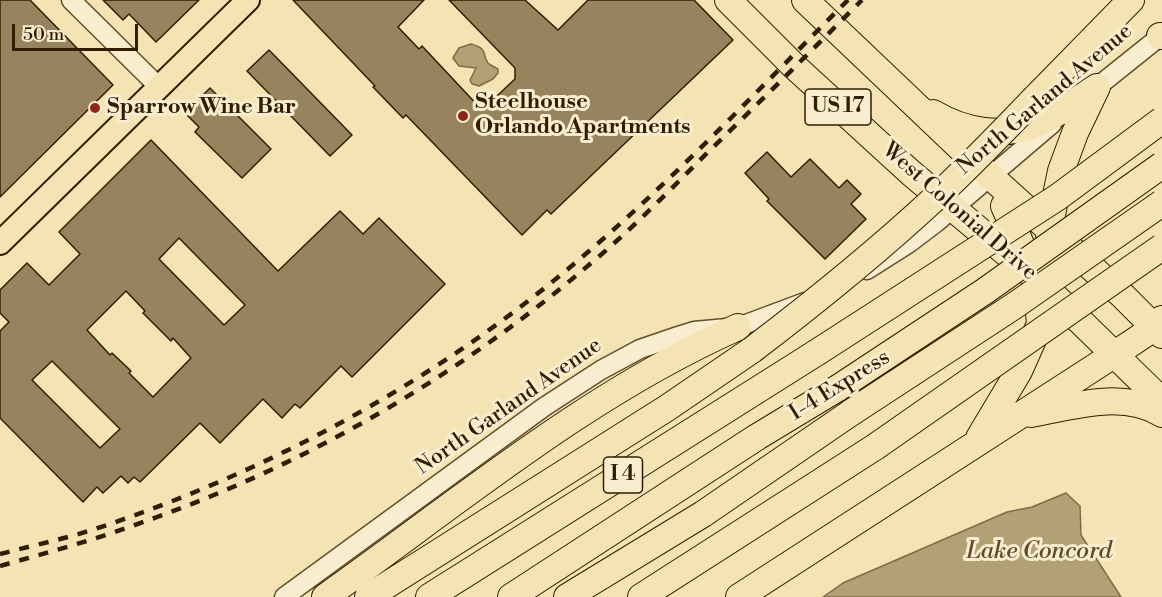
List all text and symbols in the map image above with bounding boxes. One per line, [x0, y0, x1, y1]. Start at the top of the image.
scale bar [15, 12, 141, 50]
street label: North Garland Avenue [952, 19, 1138, 181]
text: 50 m [23, 23, 64, 46]
road number: US 17 [805, 89, 871, 125]
place label: Steelhouse Orlando Apartments [475, 90, 690, 142]
place label: Sparrow Wine Bar [107, 95, 296, 121]
marker: Sparrow Wine Bar [88, 101, 102, 115]
marker: Steelhouse Orlando Apartments [456, 109, 470, 123]
street label: West Colonial Drive [876, 138, 1042, 286]
street label: North Garland Avenue [411, 333, 607, 481]
street label: I-4 Express [785, 345, 895, 427]
road number: I 4 [604, 457, 642, 493]
water label: Lake Concord [966, 538, 1112, 566]

